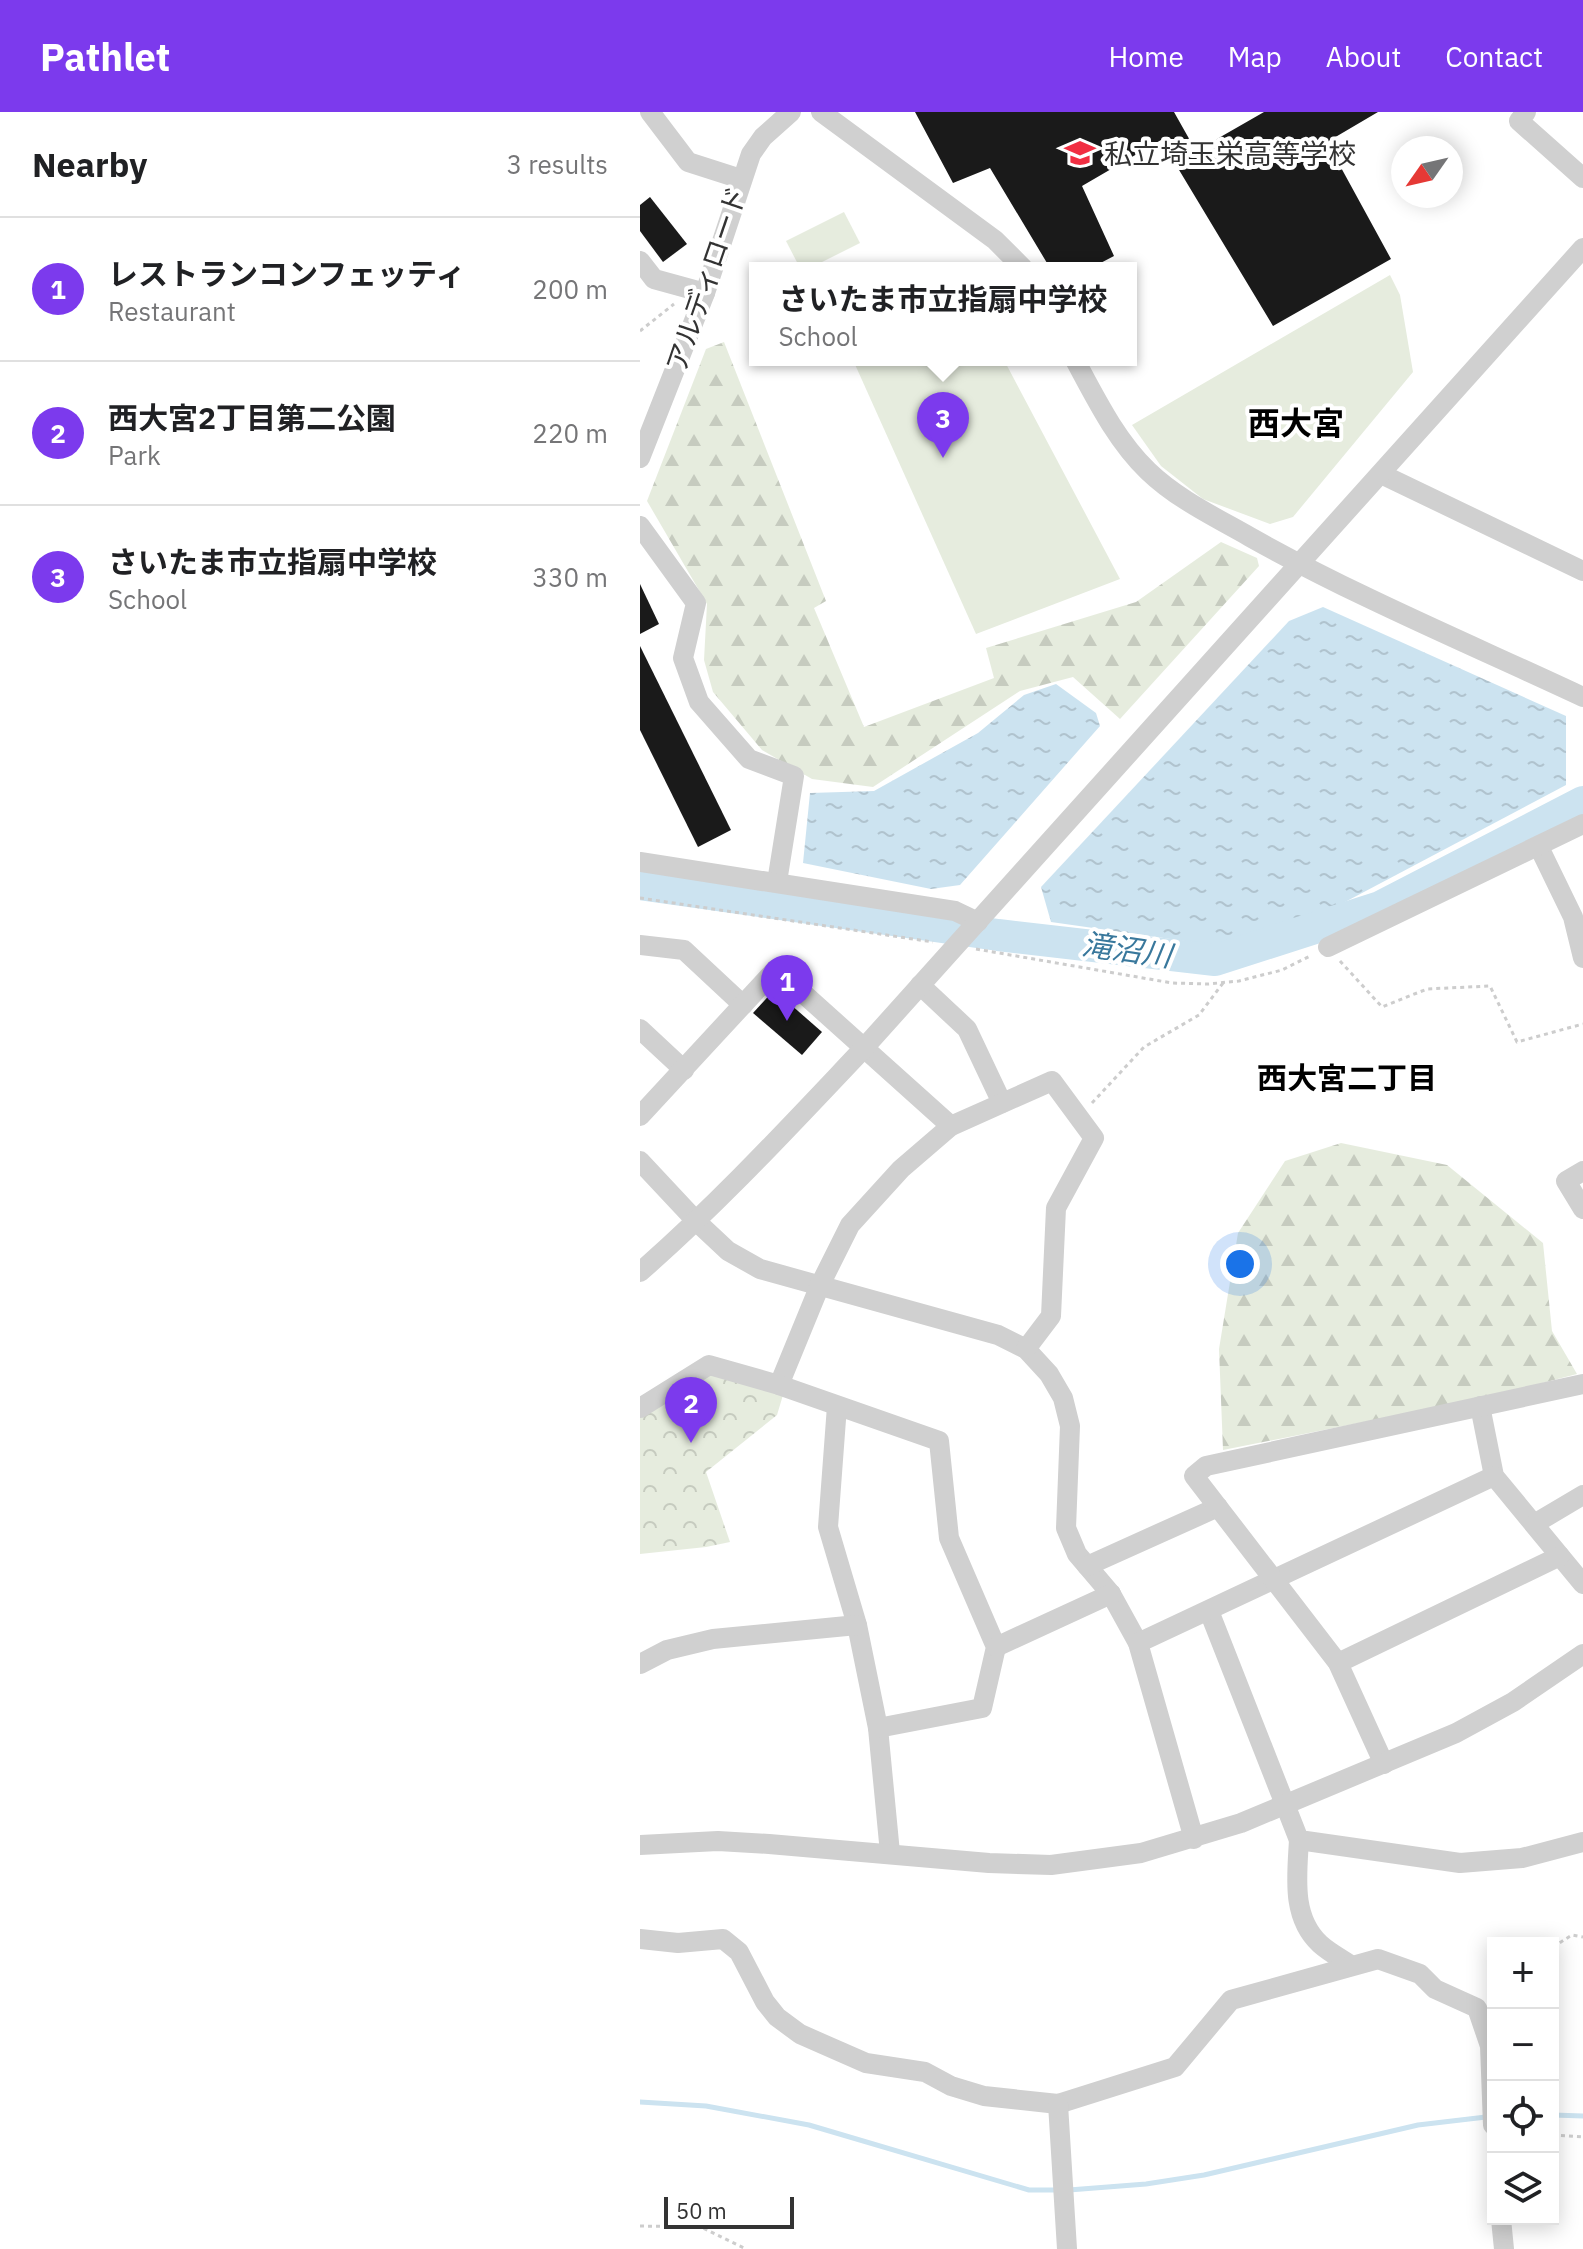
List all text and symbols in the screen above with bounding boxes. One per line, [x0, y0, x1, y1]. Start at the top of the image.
text: Pathlet [40, 32, 170, 81]
text: Home [1108, 38, 1184, 75]
text: Map [1228, 38, 1282, 75]
text: About [1326, 38, 1401, 75]
text: Contact [1445, 38, 1543, 75]
place label: 私立埼玉栄高等学校 [1104, 135, 1356, 172]
school or university icon: 私立埼玉栄高等学校 [1063, 136, 1097, 170]
north arrow [1391, 136, 1463, 208]
text: Nearby [32, 142, 147, 186]
text: 3 results [506, 147, 608, 181]
street label: アルディロード [657, 181, 755, 377]
text: レストランコンフェッティ [108, 254, 465, 293]
popup [749, 262, 1137, 366]
text: 1 [50, 272, 66, 306]
text: 200 m [532, 272, 608, 306]
text: さいたま市立指扇中学校 [778, 279, 1108, 318]
text: Restaurant [108, 294, 236, 328]
text: School [778, 319, 858, 353]
pin: 3 [917, 392, 969, 458]
text: 西大宮2丁目第二公園 [108, 398, 396, 437]
district label: 西大宮 [1248, 402, 1344, 444]
text: 2 [50, 416, 66, 450]
text: 220 m [532, 416, 608, 450]
text: Park [108, 438, 161, 472]
text: さいたま市立指扇中学校 [108, 542, 437, 581]
text: 3 [50, 560, 66, 594]
text: 330 m [532, 560, 608, 594]
text: School [108, 582, 187, 616]
water label: 滝沼川 [1080, 923, 1177, 975]
pin: 1 [761, 955, 813, 1021]
district label: 西大宮二丁目 [1257, 1058, 1437, 1097]
your location [1220, 1244, 1260, 1284]
pin: 2 [665, 1377, 717, 1443]
map controls [1487, 1937, 1559, 2225]
button: + [1487, 1937, 1559, 2009]
button: − [1487, 2009, 1559, 2081]
button: locate [1487, 2081, 1559, 2153]
button: layers [1487, 2153, 1559, 2225]
scale bar [664, 2193, 794, 2229]
text: 50 m [676, 2196, 727, 2225]

